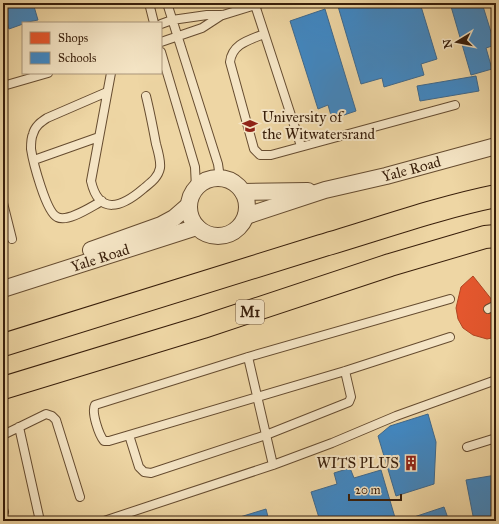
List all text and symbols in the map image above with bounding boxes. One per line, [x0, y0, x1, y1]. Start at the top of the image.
legend [22, 22, 162, 74]
north arrow [437, 22, 477, 62]
text: Shops [58, 31, 88, 45]
text: N [440, 37, 455, 49]
text: Schools [58, 51, 96, 65]
place label: University of the Witwatersrand [262, 108, 376, 143]
school or university icon: University of the Witwatersrand [241, 117, 259, 135]
street label: Yale Road [380, 152, 443, 186]
street label: Yale Road [69, 240, 132, 276]
road number: M1 [236, 300, 264, 324]
place label: WITS PLUS [316, 454, 399, 472]
building icon: WITS PLUS [402, 454, 420, 472]
scale bar [349, 476, 401, 502]
text: 20 m [355, 483, 381, 497]

